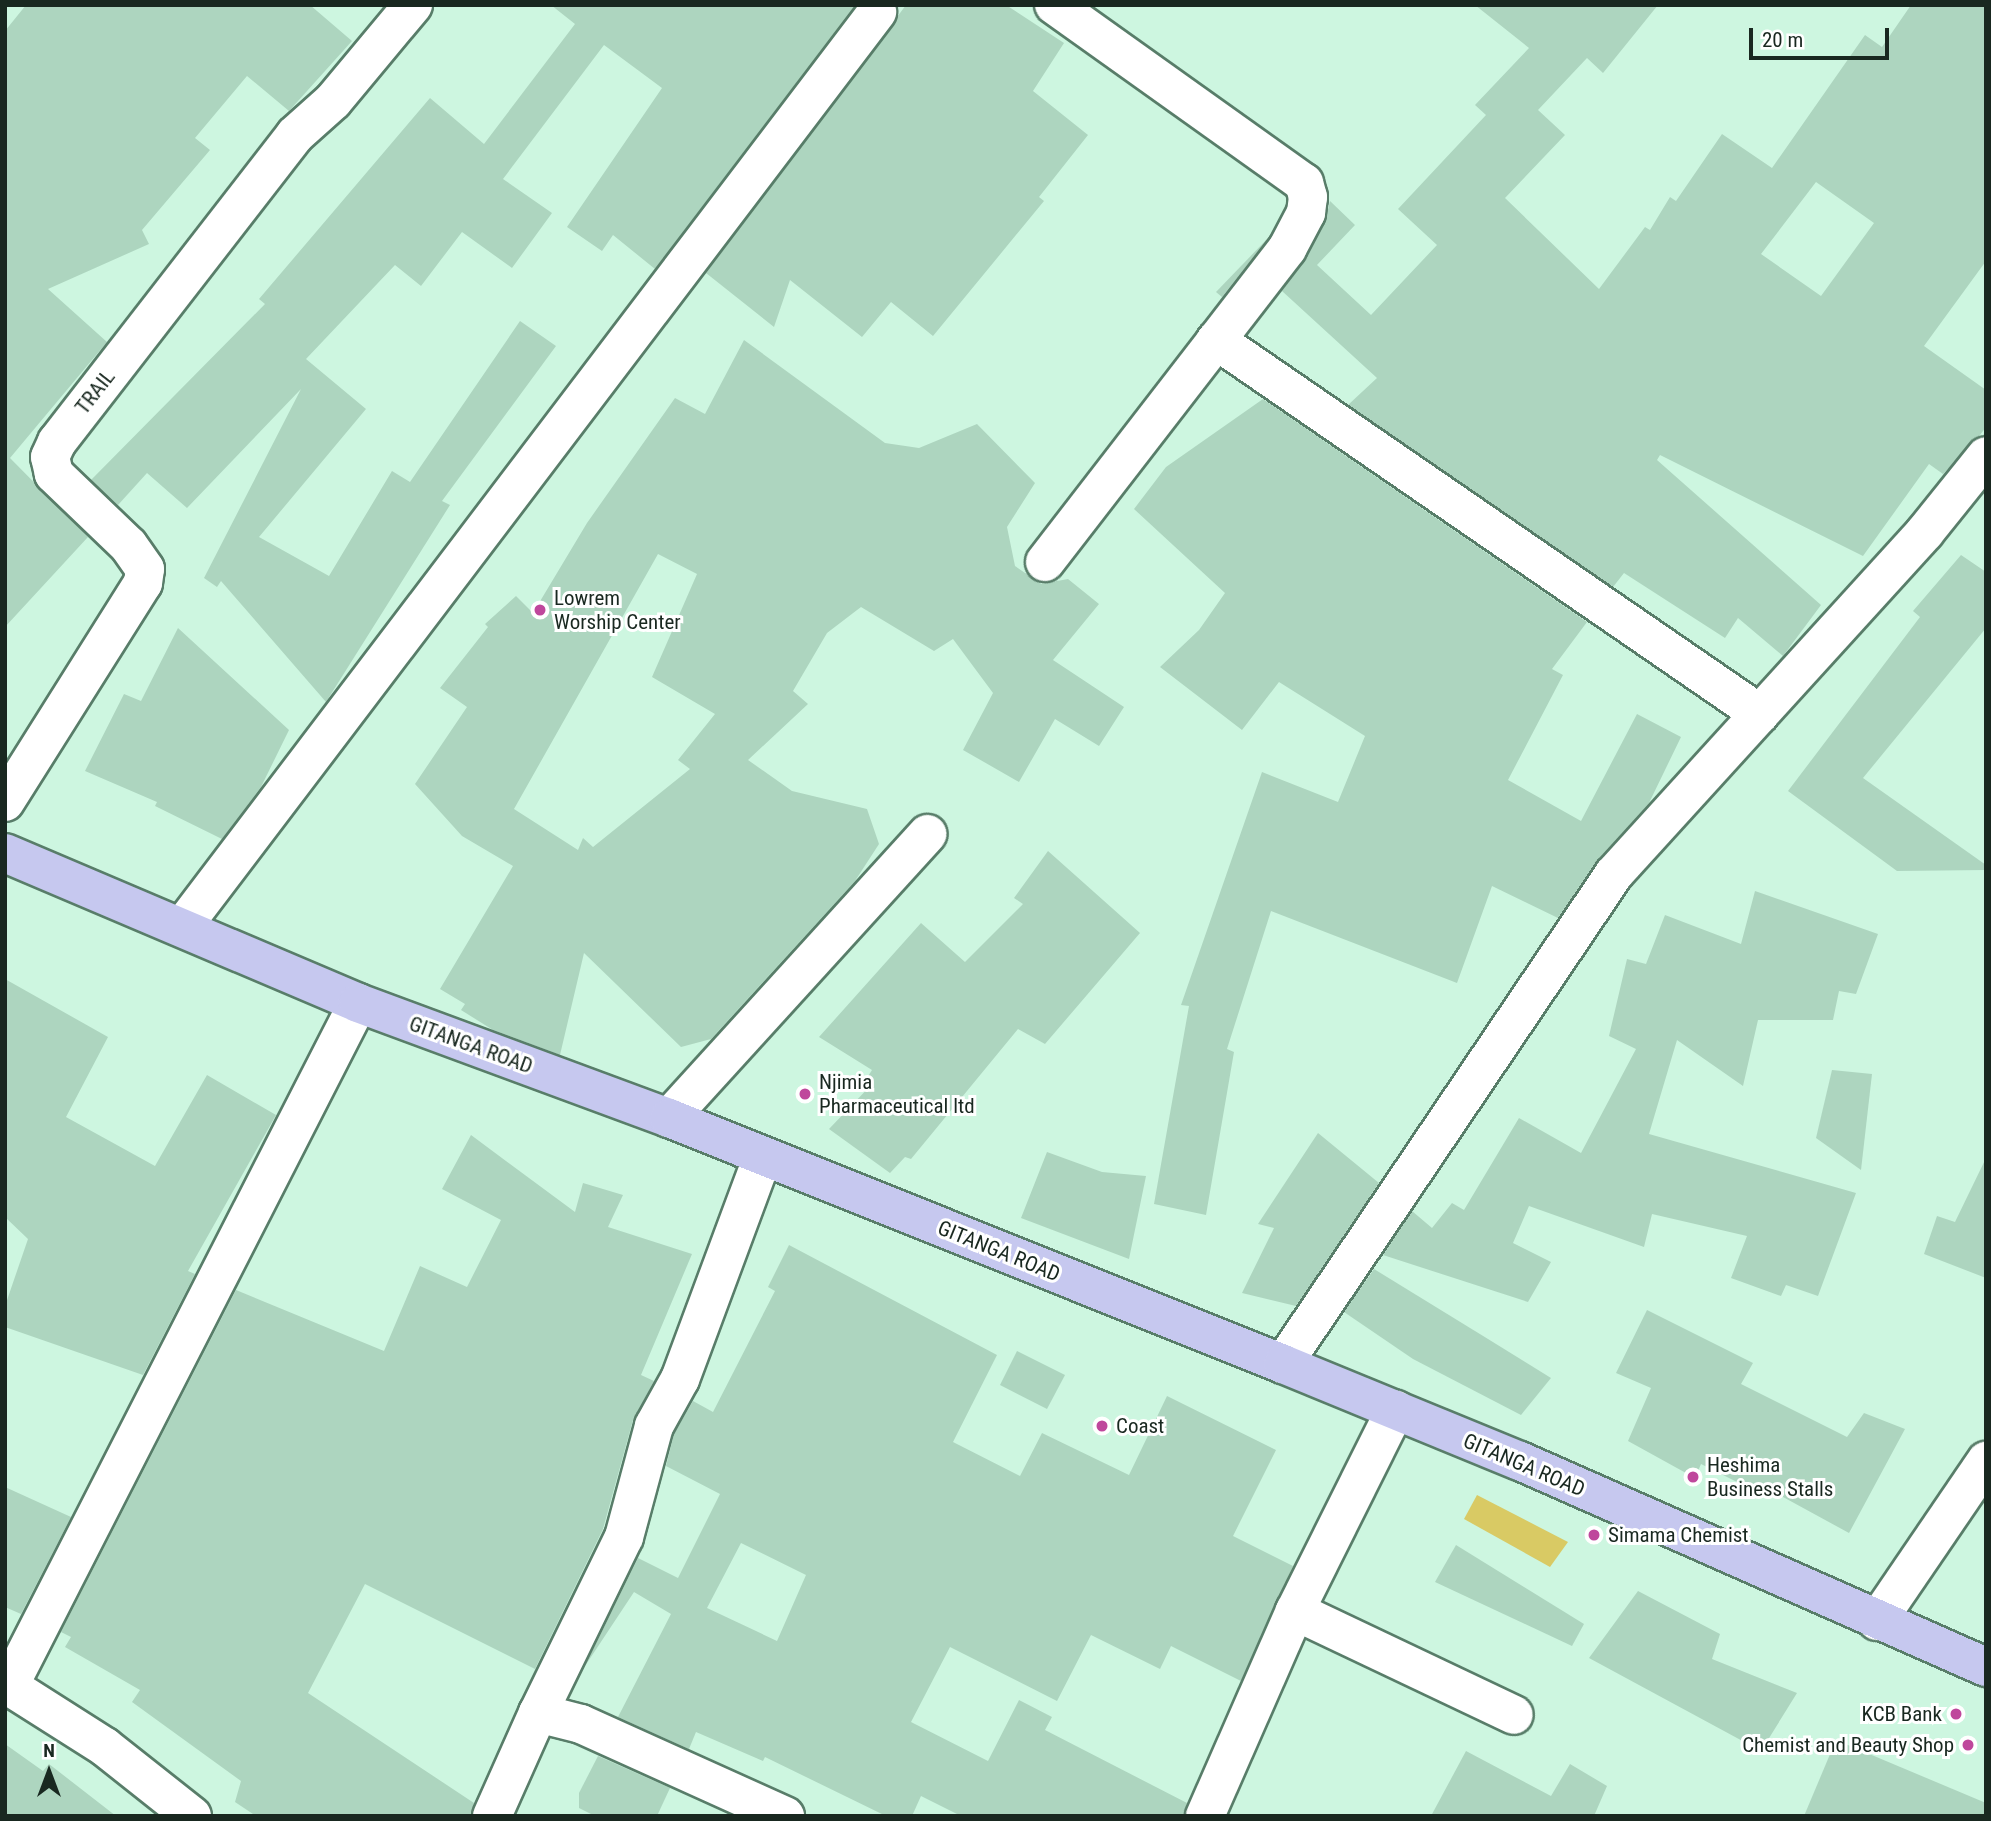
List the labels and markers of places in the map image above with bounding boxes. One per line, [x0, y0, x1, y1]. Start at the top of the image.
place label: Lowrem Worship Center [554, 585, 681, 635]
marker: Lowrem Worship Center [532, 602, 548, 618]
place label: Njimia Pharmaceutical ltd [819, 1069, 975, 1119]
marker: Njimia Pharmaceutical ltd [797, 1086, 813, 1102]
place label: Coast [1116, 1413, 1164, 1439]
marker: Coast [1094, 1418, 1110, 1434]
place label: Heshima Business Stalls [1707, 1452, 1833, 1502]
marker: Heshima Business Stalls [1685, 1469, 1701, 1485]
place label: Simama Chemist [1608, 1522, 1749, 1548]
marker: Simama Chemist [1586, 1527, 1602, 1543]
place label: KCB Bank [1862, 1701, 1942, 1727]
marker: KCB Bank [1948, 1706, 1964, 1722]
place label: Chemist and Beauty Shop [1742, 1732, 1954, 1758]
marker: Chemist and Beauty Shop [1960, 1737, 1976, 1753]

